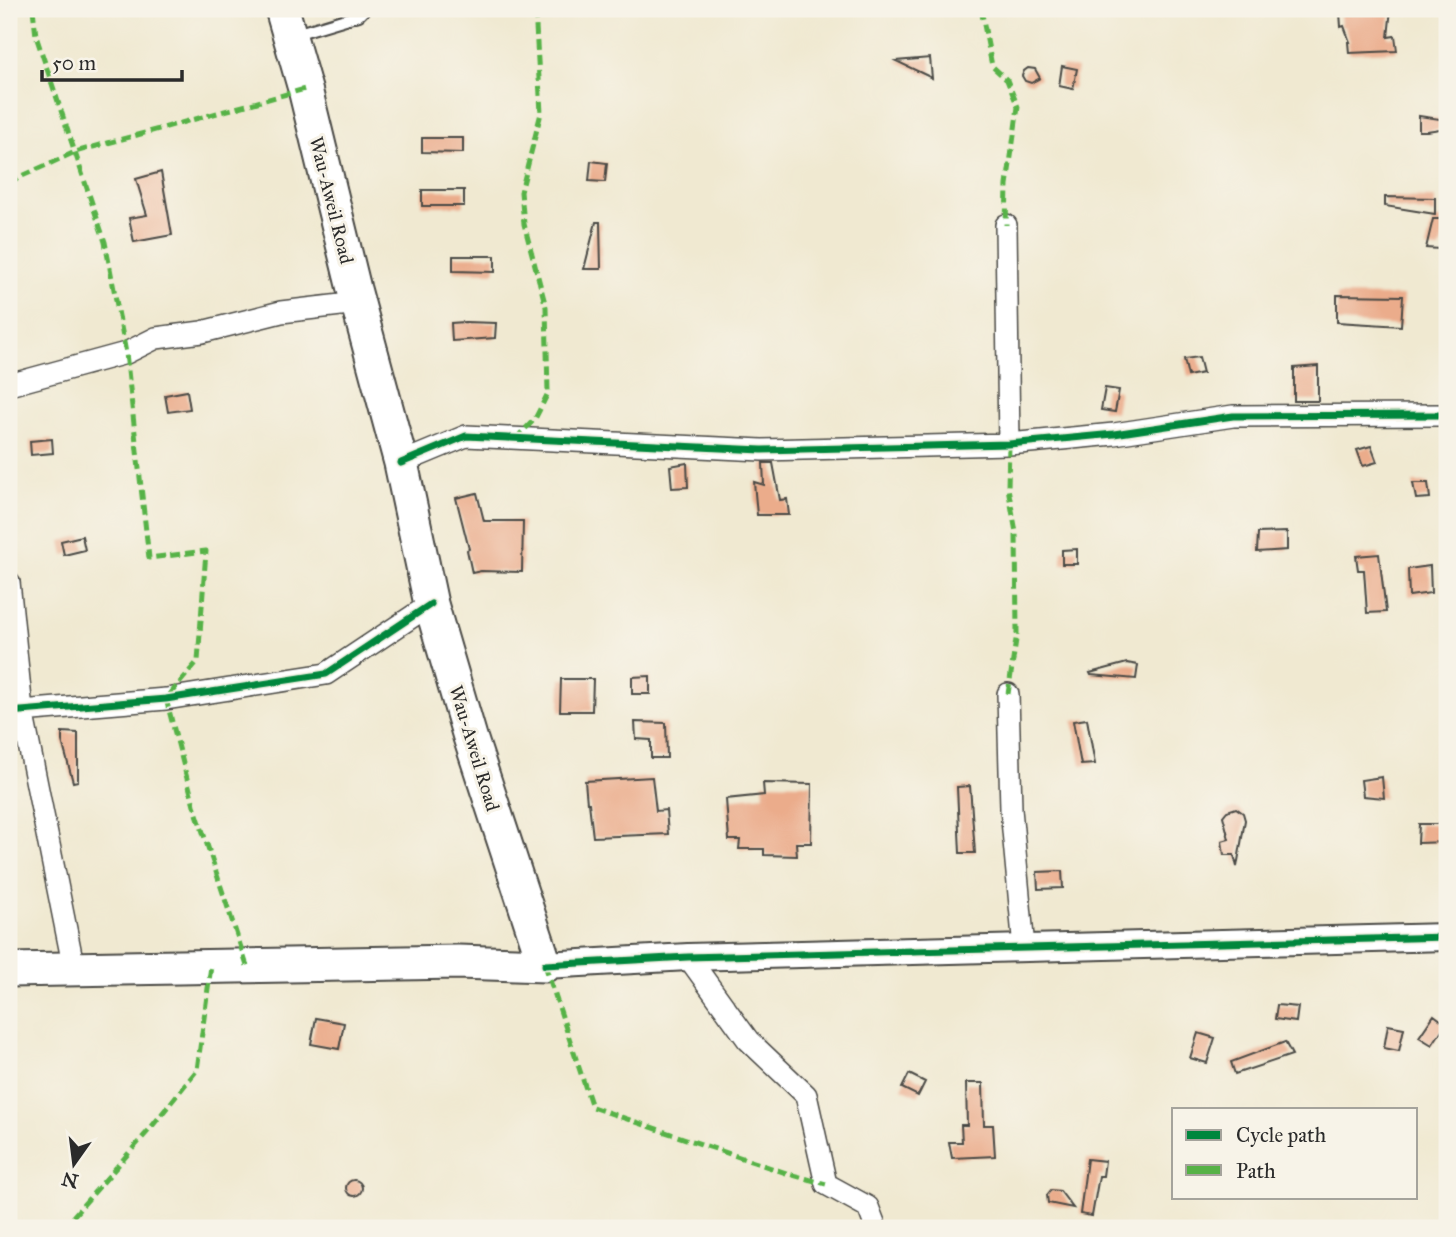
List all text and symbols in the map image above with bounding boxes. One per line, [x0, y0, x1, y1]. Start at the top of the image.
scale bar [42, 38, 182, 82]
text: 50 m [52, 50, 97, 76]
street label: Wau-Aweil Road [305, 134, 359, 267]
street label: Wau-Aweil Road [444, 682, 505, 814]
legend [1172, 1108, 1418, 1198]
text: Cycle path [1236, 1122, 1327, 1148]
north arrow [38, 1128, 108, 1198]
text: Path [1236, 1158, 1276, 1184]
text: N [59, 1167, 81, 1193]

